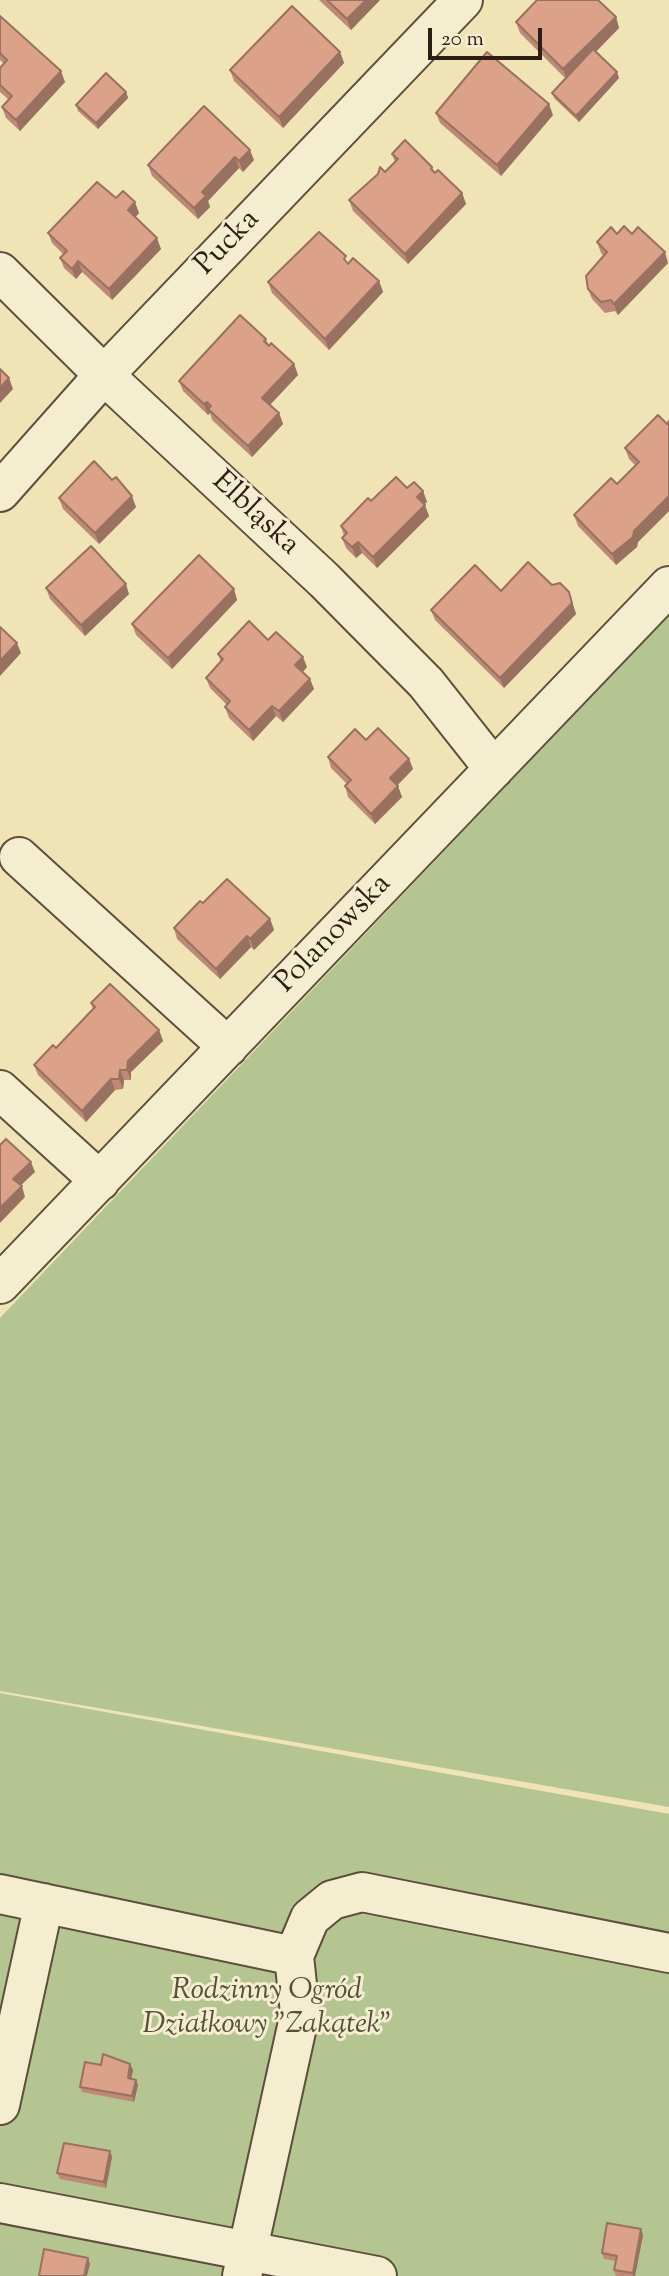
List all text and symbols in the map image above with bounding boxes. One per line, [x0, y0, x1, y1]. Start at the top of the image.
scale bar [431, 14, 545, 58]
text: 20 m [441, 25, 484, 55]
street label: Pucka [189, 204, 269, 284]
street label: Elbląska [203, 465, 305, 565]
street label: Polanowska [269, 868, 401, 1002]
park label: Rodzinny Ogród Działkowy "Zakątek" [143, 1975, 391, 2046]

